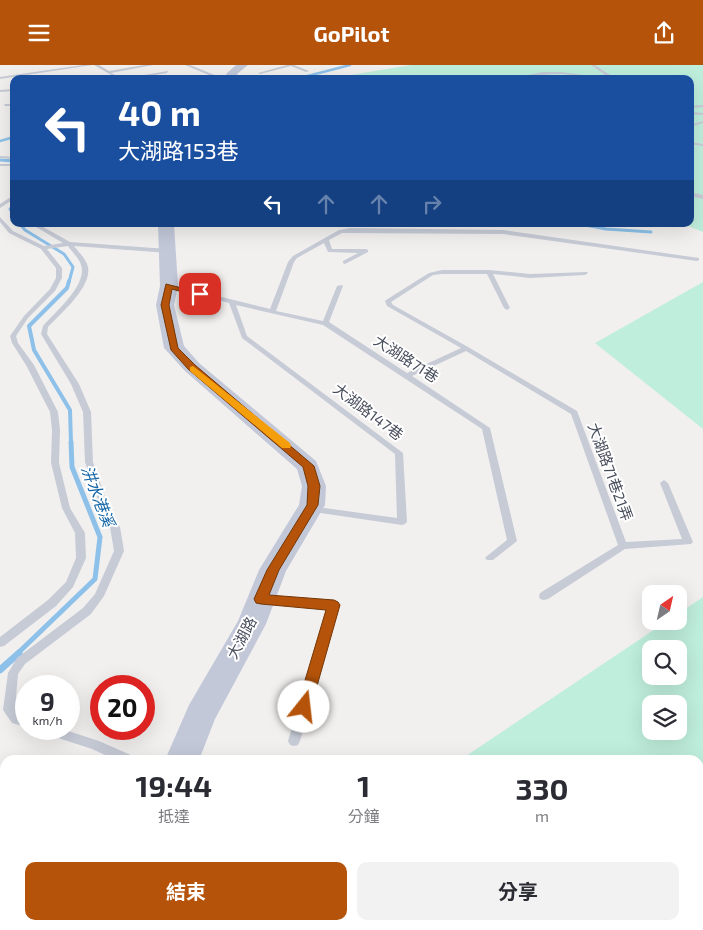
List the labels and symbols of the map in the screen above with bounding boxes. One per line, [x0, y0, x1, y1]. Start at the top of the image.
pin [179, 273, 221, 315]
street label: 大湖路71巷 [371, 331, 442, 386]
street label: 大湖路147巷 [330, 379, 407, 443]
street label: 大湖路71巷21弄 [585, 420, 637, 523]
water label: 汫水港溪 [78, 463, 120, 531]
north arrow [642, 585, 688, 630]
street label: 大湖路 [223, 613, 260, 662]
speed limit sign: 20 [90, 675, 155, 740]
position arrow [277, 680, 329, 732]

